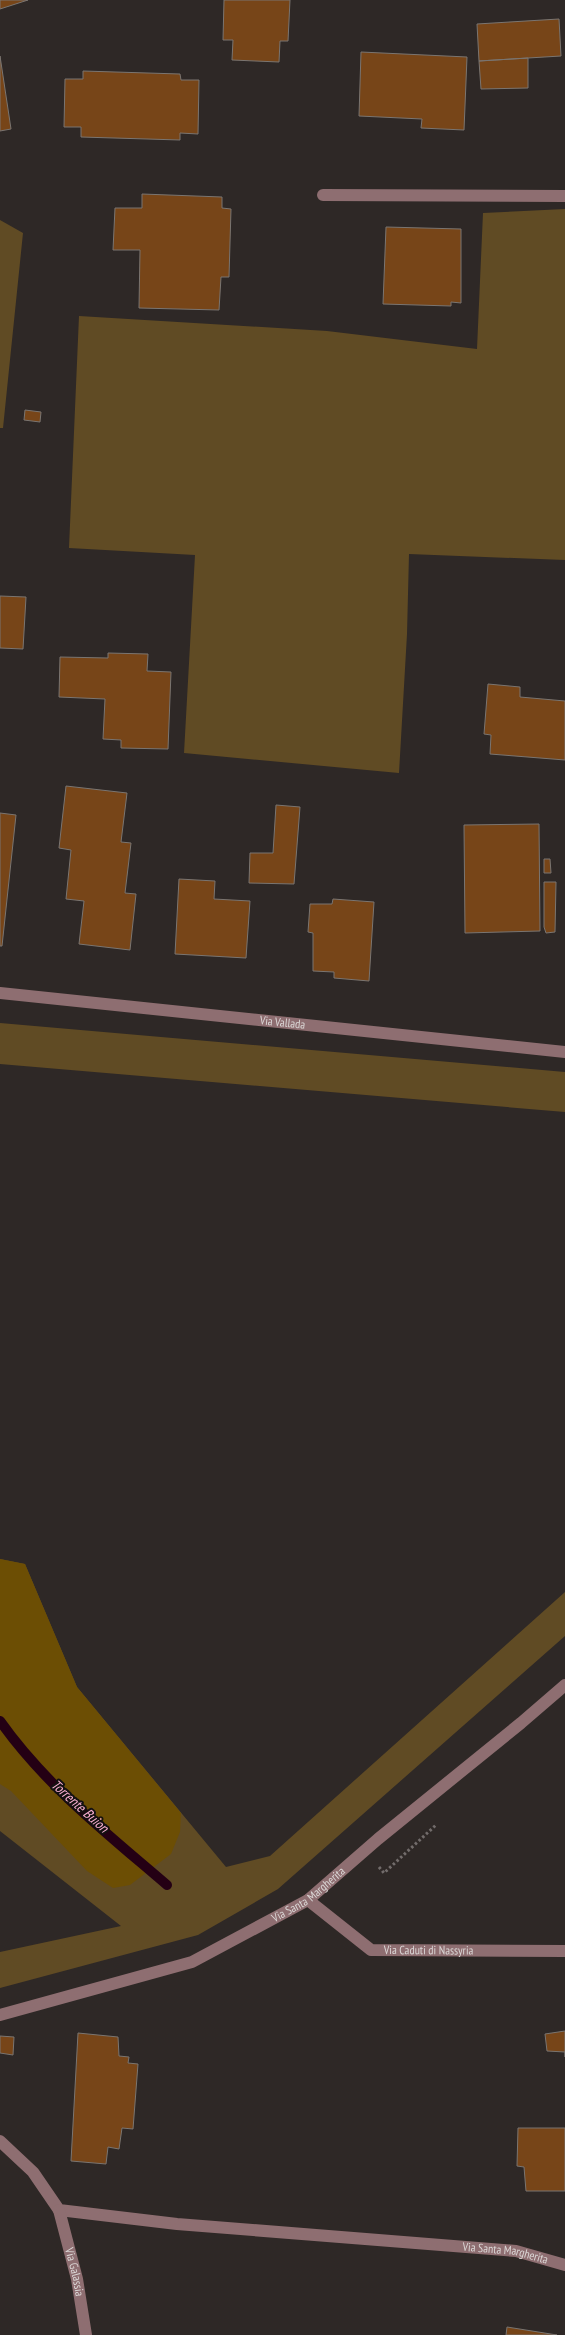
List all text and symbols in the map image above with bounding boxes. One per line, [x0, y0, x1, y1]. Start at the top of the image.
street label: Via Vallada [258, 1012, 306, 1032]
water label: Torrente Buion [48, 1776, 113, 1837]
street label: Via Santa Margherita [268, 1863, 348, 1926]
street label: Via Caduti di Nassyria [383, 1942, 474, 1958]
street label: Via Santa Margherita [461, 2239, 550, 2267]
street label: Via Galassia [62, 2245, 88, 2297]

